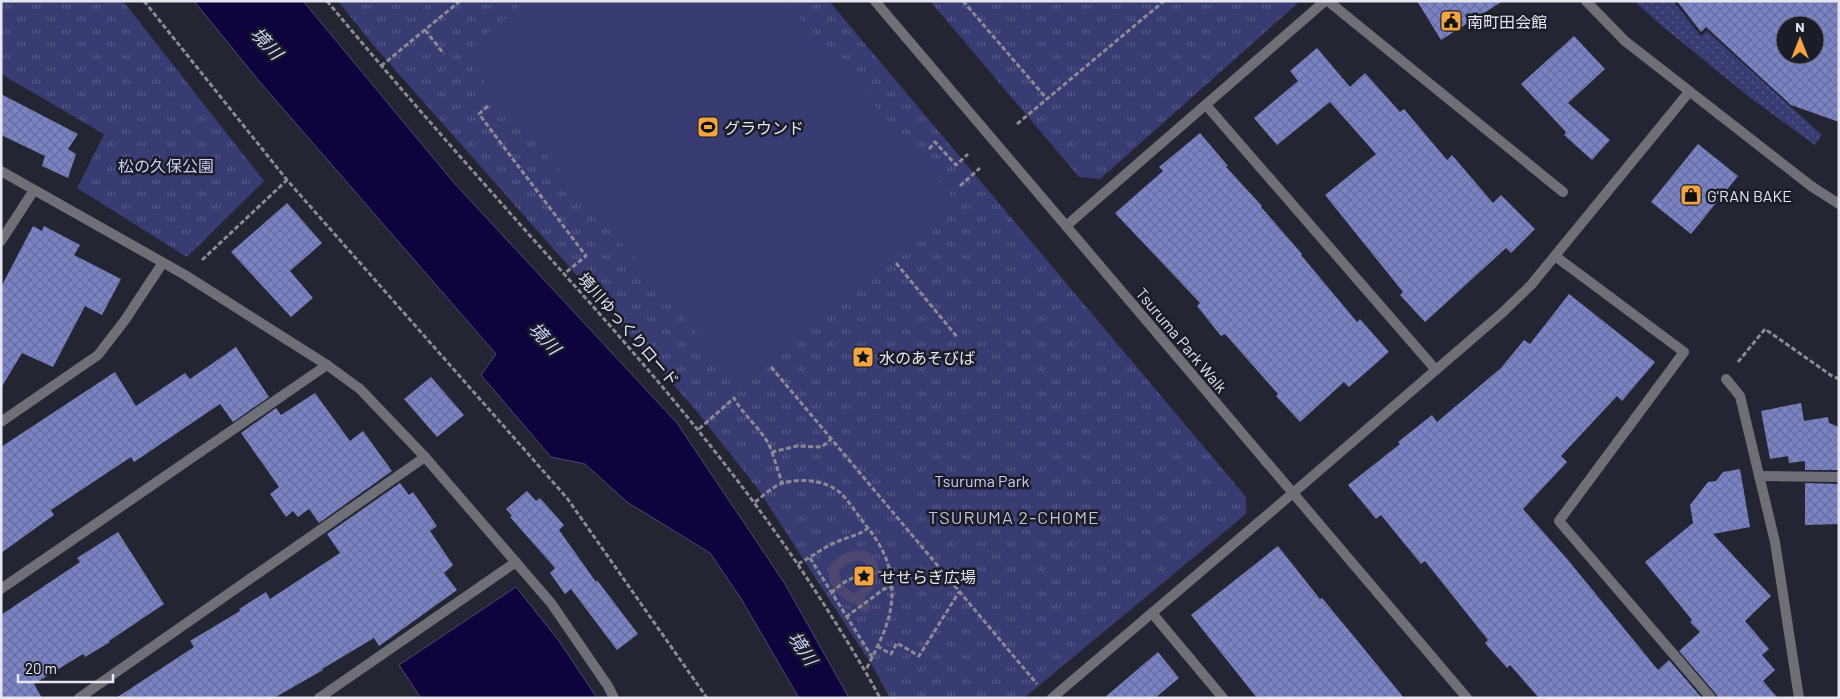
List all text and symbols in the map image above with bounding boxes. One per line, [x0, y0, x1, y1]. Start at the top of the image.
public building icon: 南町田会館 [1439, 9, 1463, 33]
place label: 南町田会館 [1467, 12, 1547, 31]
north arrow [1775, 15, 1825, 65]
text: N [1795, 18, 1805, 35]
water label: 境川 [247, 22, 289, 65]
sports icon: グラウンド [696, 115, 720, 139]
place label: グラウンド [724, 118, 804, 137]
park label: 松の久保公園 [118, 156, 214, 175]
shop icon: G'RAN BAKE [1679, 183, 1703, 207]
place label: G'RAN BAKE [1707, 186, 1792, 205]
street label: 境川ゆっくりロード [575, 268, 683, 390]
street label: Tsuruma Park Walk [1132, 284, 1232, 396]
water label: 境川 [525, 317, 567, 360]
place icon: 水のあそびば [851, 345, 875, 369]
place label: 水のあそびば [879, 348, 975, 367]
park label: Tsuruma Park [934, 471, 1030, 490]
district label: TSURUMA 2-CHOME [928, 506, 1100, 528]
place icon: せせらぎ広場 [852, 564, 876, 588]
place label: せせらぎ広場 [880, 567, 976, 586]
water label: 境川 [784, 627, 823, 671]
scale bar [18, 652, 112, 684]
text: 20 m [25, 659, 57, 677]

